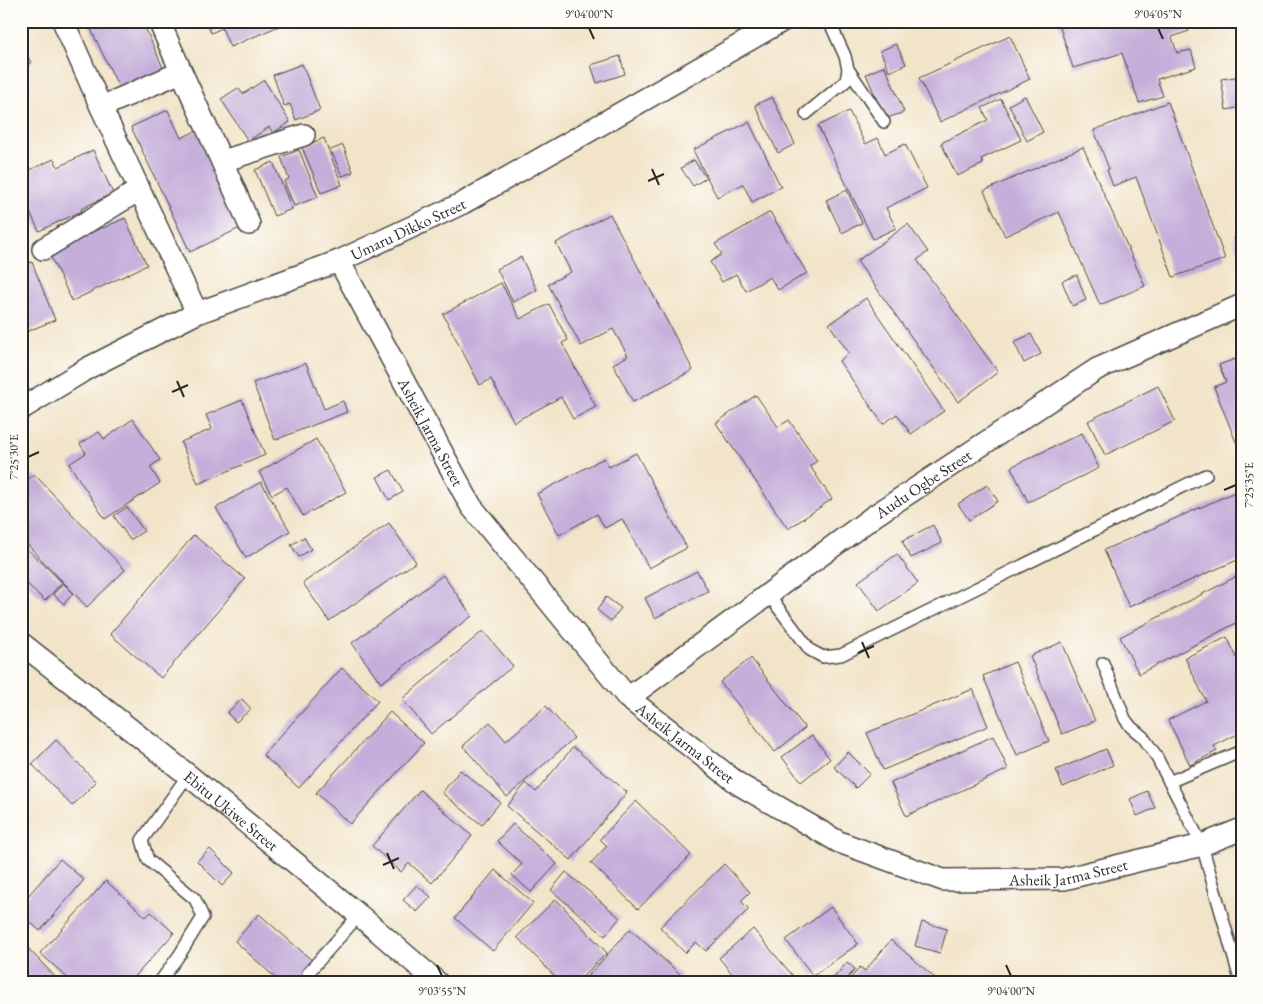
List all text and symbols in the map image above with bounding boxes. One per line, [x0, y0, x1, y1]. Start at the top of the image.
text: 9°04'00"N [565, 6, 614, 22]
text: 9°04'05"N [1134, 6, 1183, 22]
street label: Umaru Dikko Street [347, 193, 469, 265]
street label: Asheik Jarma Street [392, 373, 468, 490]
text: 7°25'30"E [6, 434, 22, 480]
street label: Audu Ogbe Street [870, 445, 976, 524]
text: 7°25'35"E [1241, 462, 1257, 508]
street label: Asheik Jarma Street [631, 697, 739, 788]
street label: Ebitu Ukiwe Street [179, 766, 283, 856]
street label: Asheik Jarma Street [1008, 854, 1130, 890]
text: 9°03'55"N [418, 983, 467, 999]
text: 9°04'00"N [987, 983, 1036, 999]

